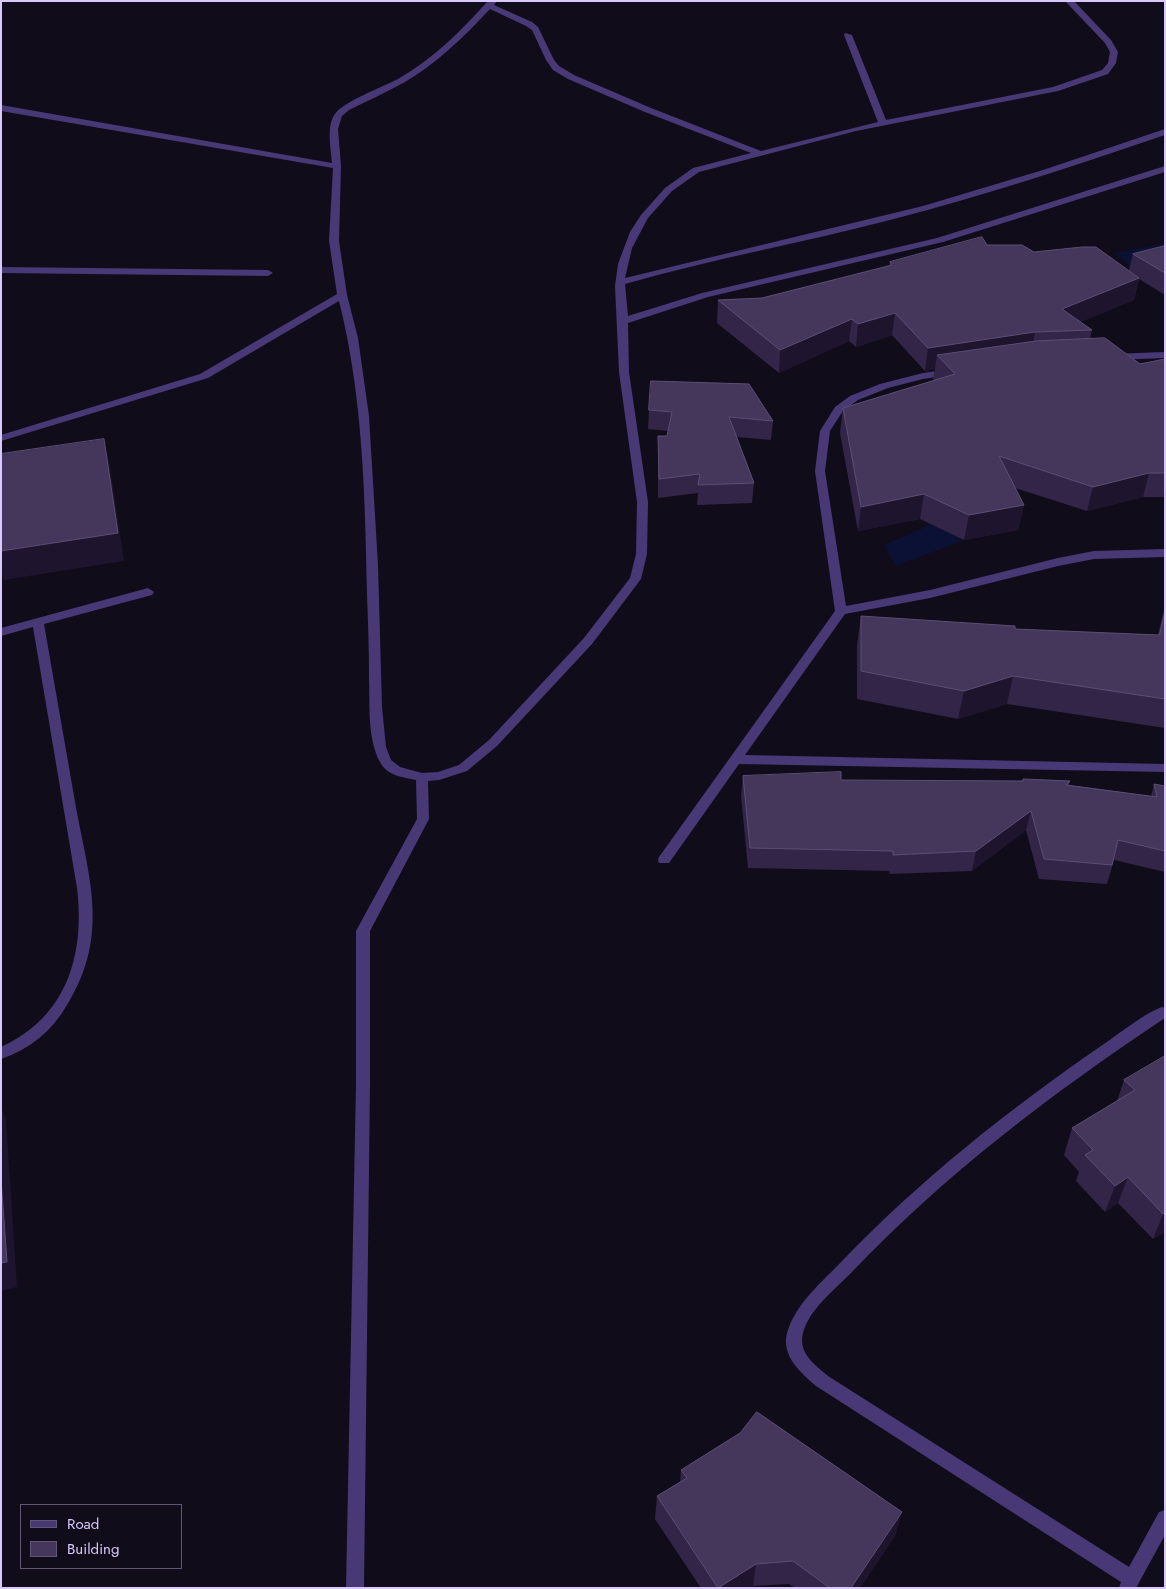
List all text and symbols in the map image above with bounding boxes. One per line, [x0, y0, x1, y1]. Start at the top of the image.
legend [20, 1504, 182, 1569]
text: Road [67, 1513, 99, 1535]
text: Building [67, 1538, 119, 1560]

